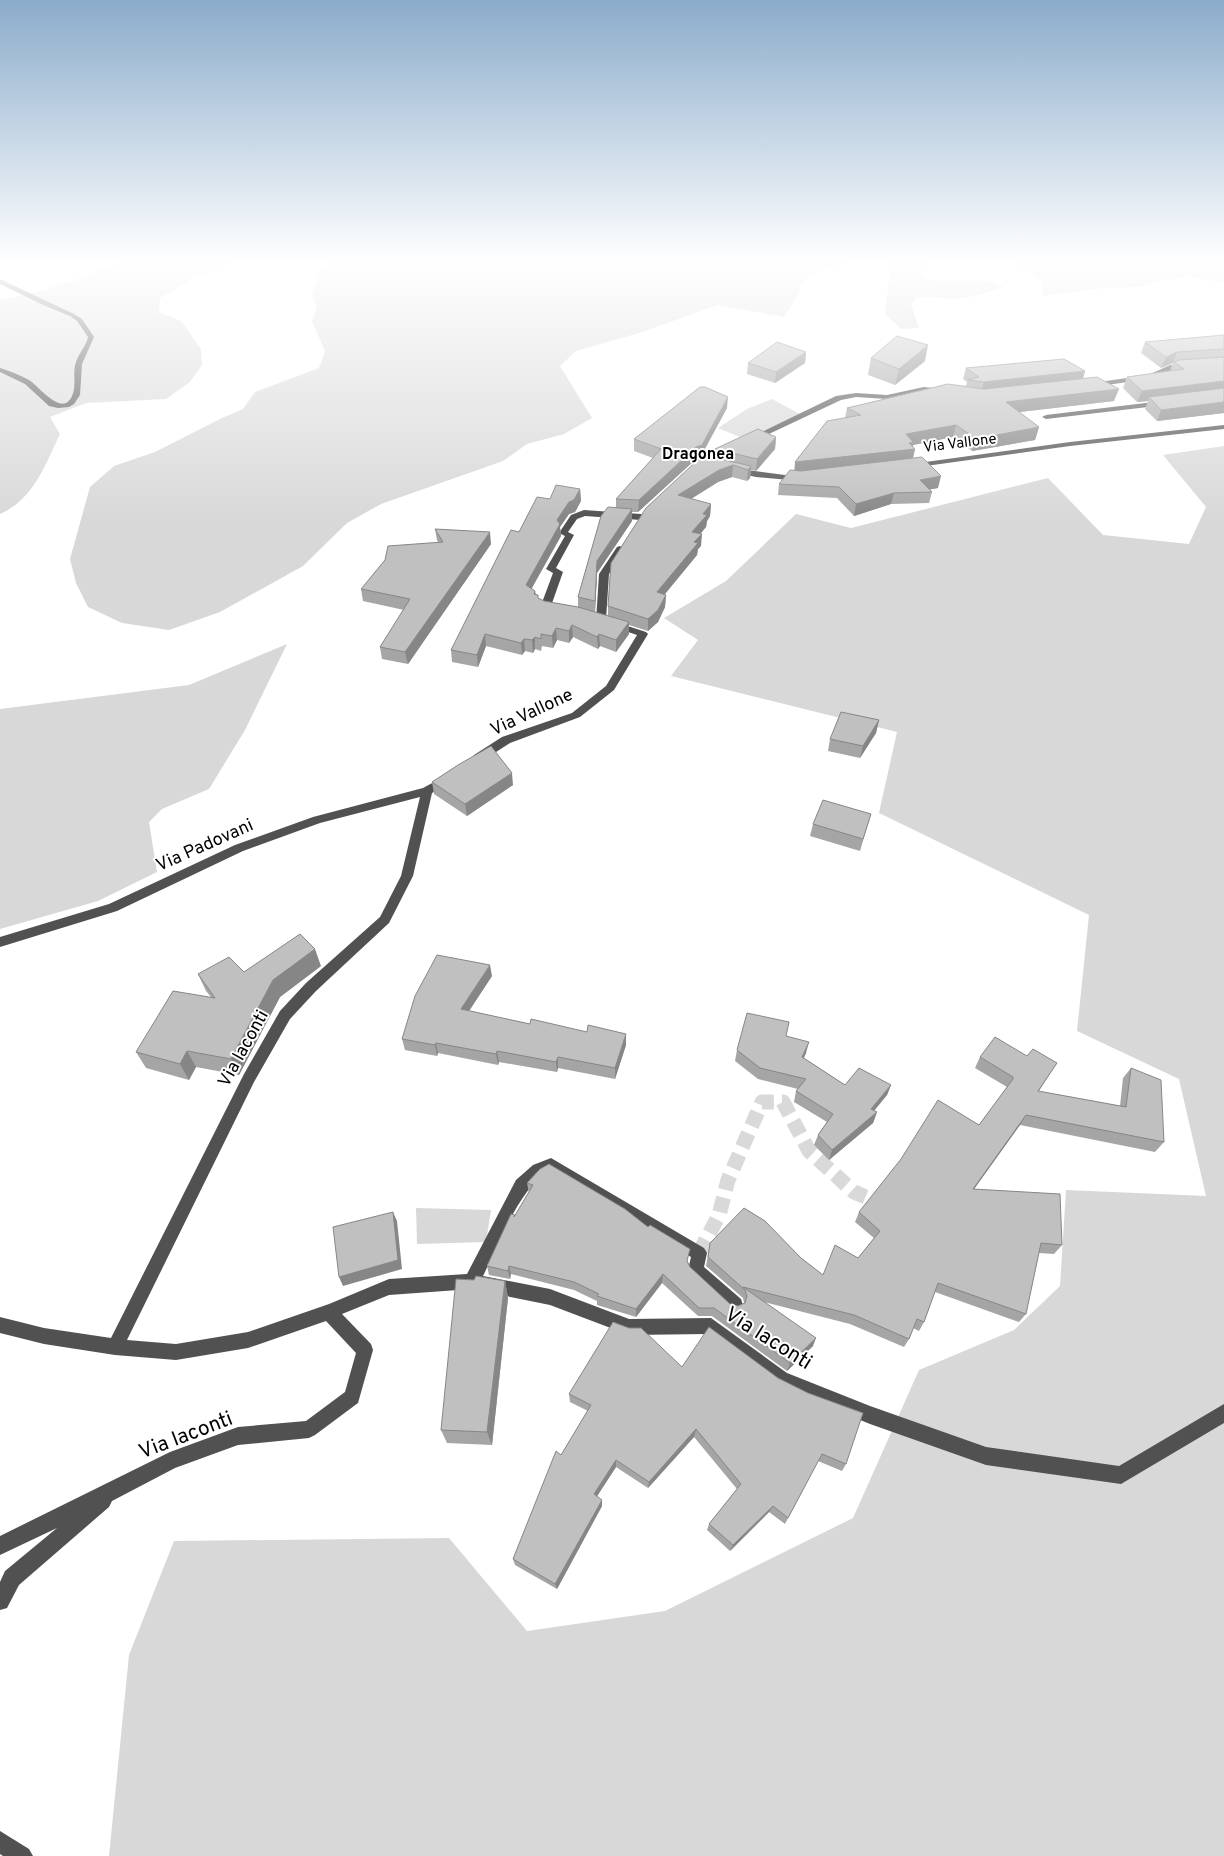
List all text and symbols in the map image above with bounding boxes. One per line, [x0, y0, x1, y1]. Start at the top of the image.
street label: Via Vallone [922, 430, 998, 458]
district label: Dragonea [662, 445, 734, 465]
street label: Via Vallone [487, 684, 577, 742]
street label: Via Padovani [153, 814, 257, 878]
street label: Via Iaconti [214, 1007, 274, 1091]
street label: Via Iaconti [719, 1301, 817, 1377]
street label: Via Iaconti [135, 1406, 237, 1466]

